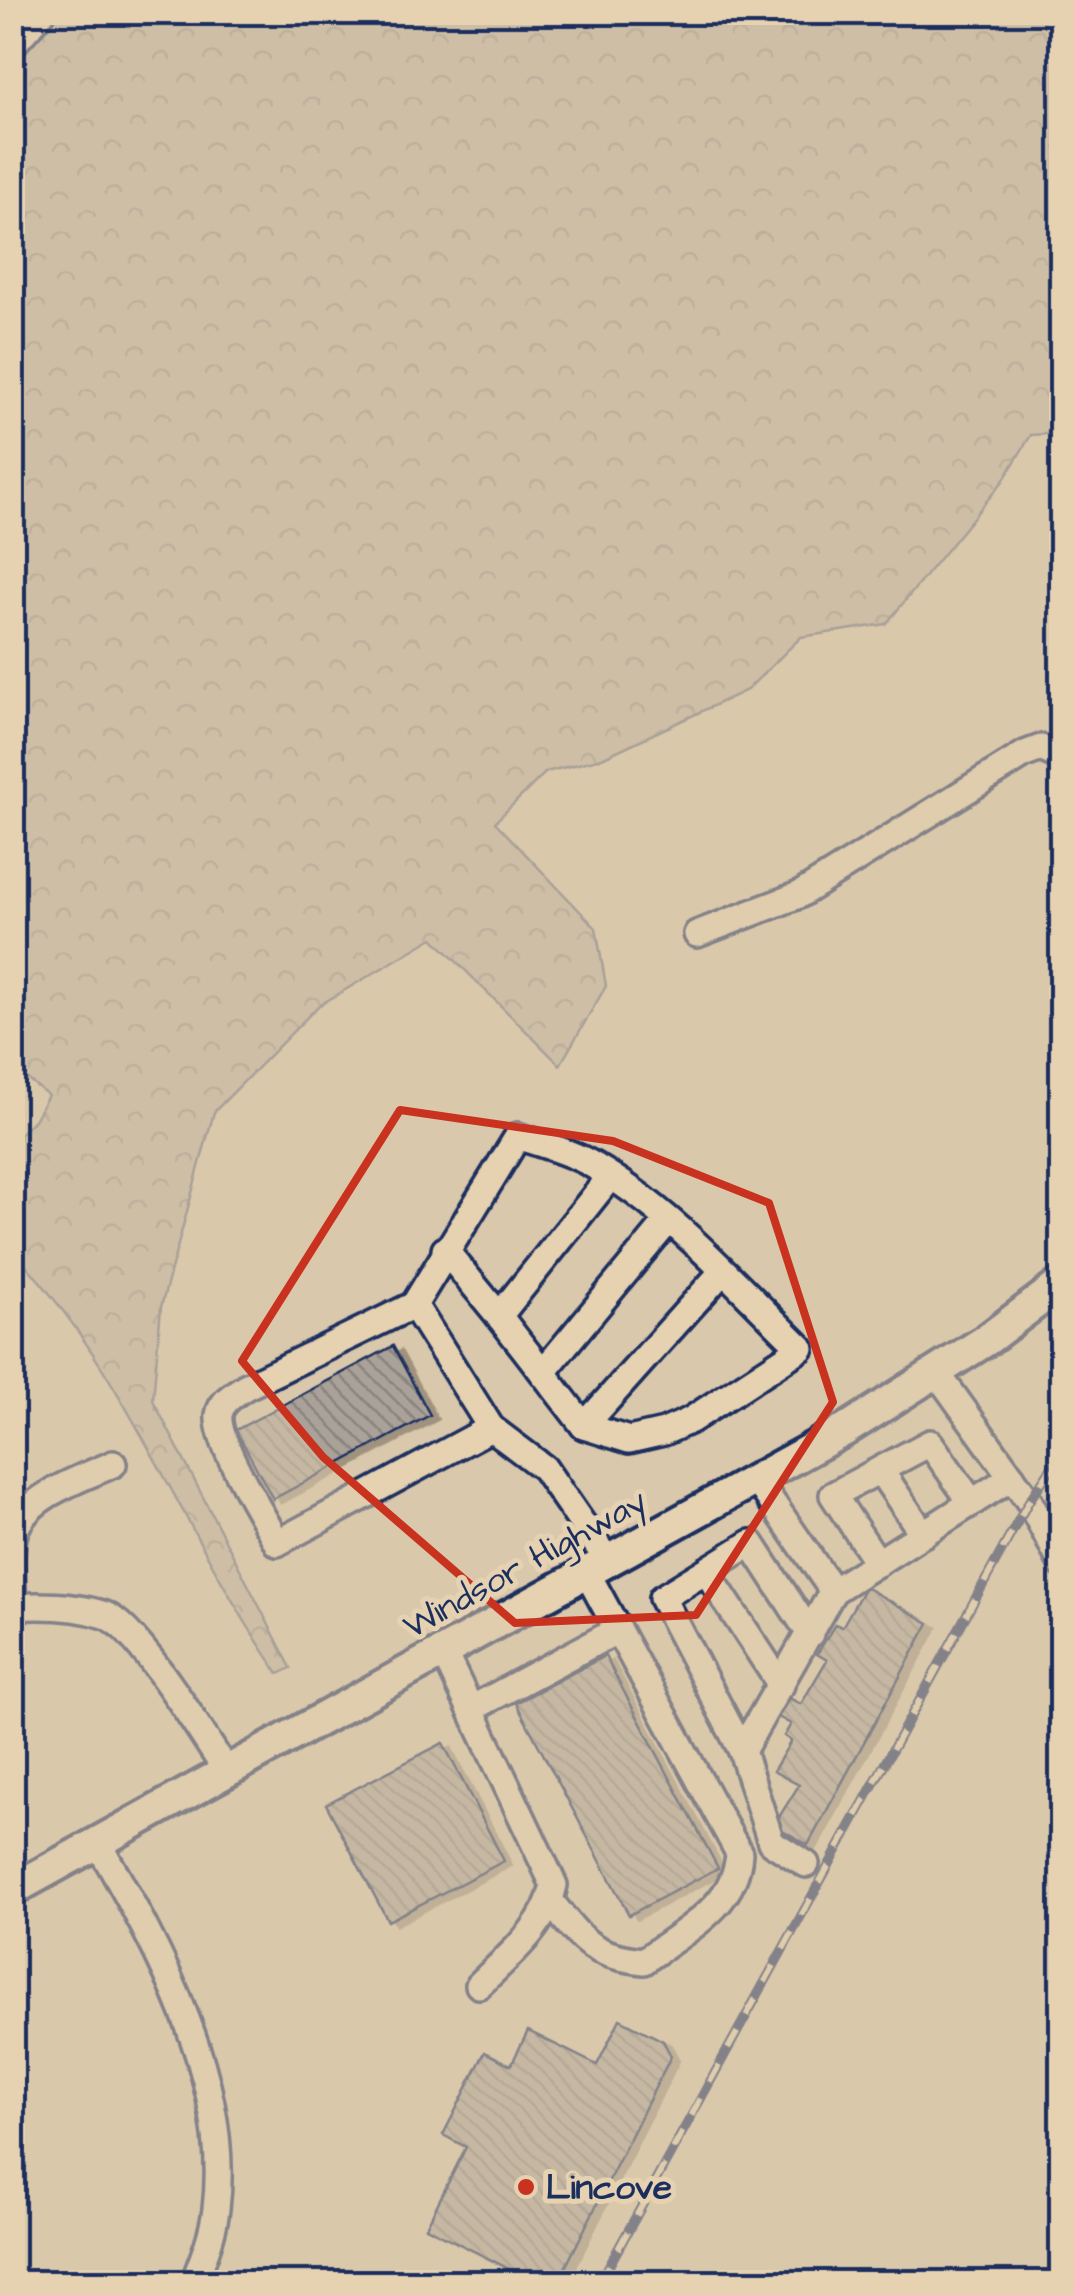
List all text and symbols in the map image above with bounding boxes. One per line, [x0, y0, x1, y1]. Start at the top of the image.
street label: Windsor Highway [394, 1477, 657, 1653]
place label: Lincove [546, 2163, 672, 2212]
marker: Lincove [515, 2176, 537, 2198]

